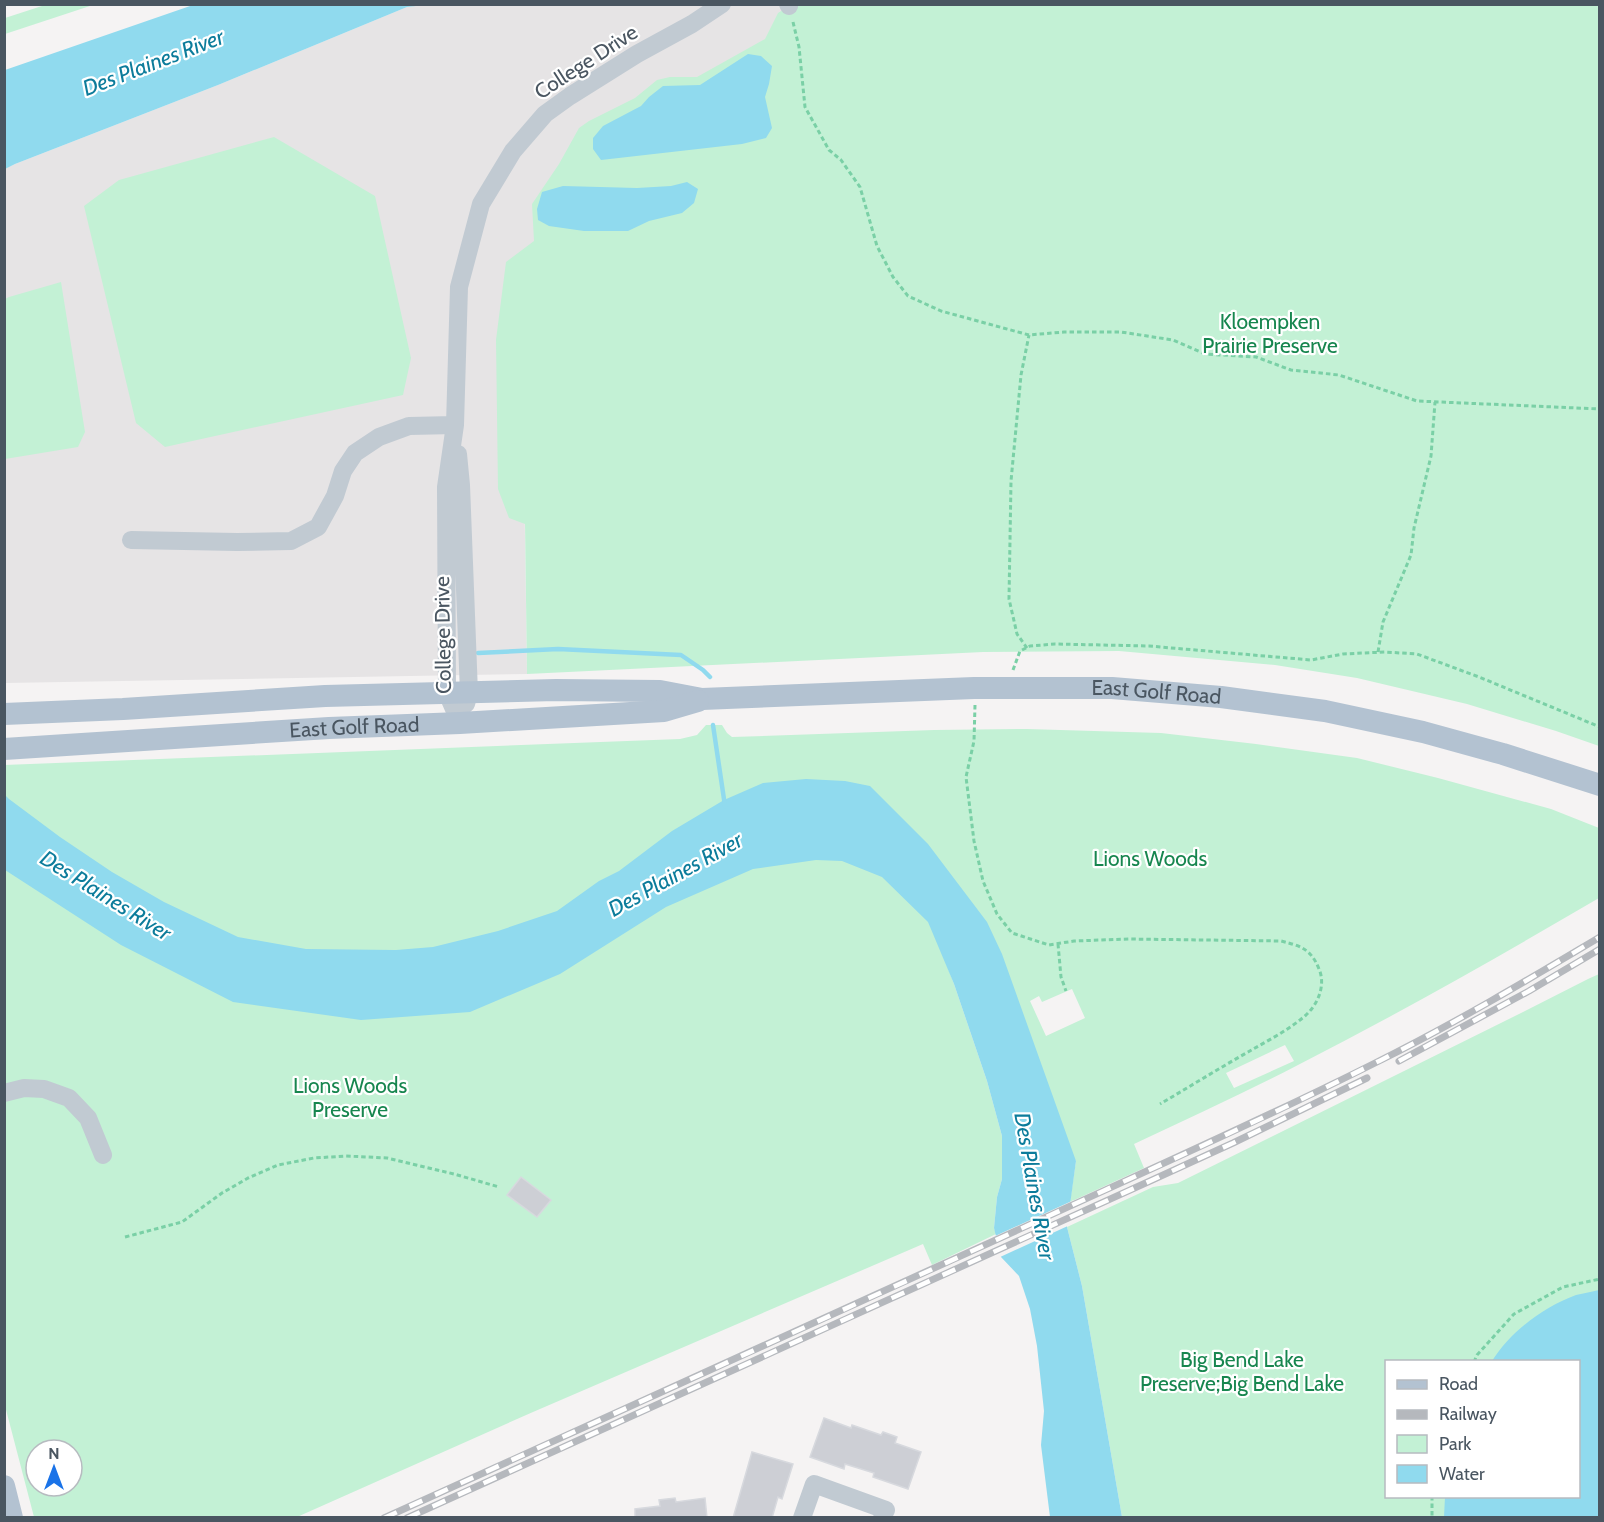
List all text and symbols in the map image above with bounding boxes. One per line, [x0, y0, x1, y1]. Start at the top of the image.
street label: College Drive [530, 19, 642, 104]
water label: Des Plaines River [79, 23, 229, 102]
park label: Kloempken Prairie Preserve [1202, 309, 1338, 358]
street label: College Drive [429, 576, 456, 694]
street label: East Golf Road [1091, 675, 1222, 709]
street label: East Golf Road [289, 712, 420, 743]
water label: Des Plaines River [603, 826, 748, 922]
water label: Des Plaines River [35, 844, 177, 947]
park label: Lions Woods [1093, 846, 1207, 871]
park label: Lions Woods Preserve [293, 1073, 407, 1122]
water label: Des Plaines River [1008, 1110, 1061, 1263]
park label: Big Bend Lake Preserve;Big Bend Lake [1140, 1347, 1344, 1396]
legend [1385, 1360, 1580, 1498]
text: Road [1439, 1373, 1478, 1395]
text: Railway [1439, 1403, 1497, 1425]
text: Park [1439, 1433, 1472, 1455]
north arrow [24, 1438, 84, 1498]
text: N [48, 1444, 60, 1463]
text: Water [1439, 1463, 1485, 1485]

